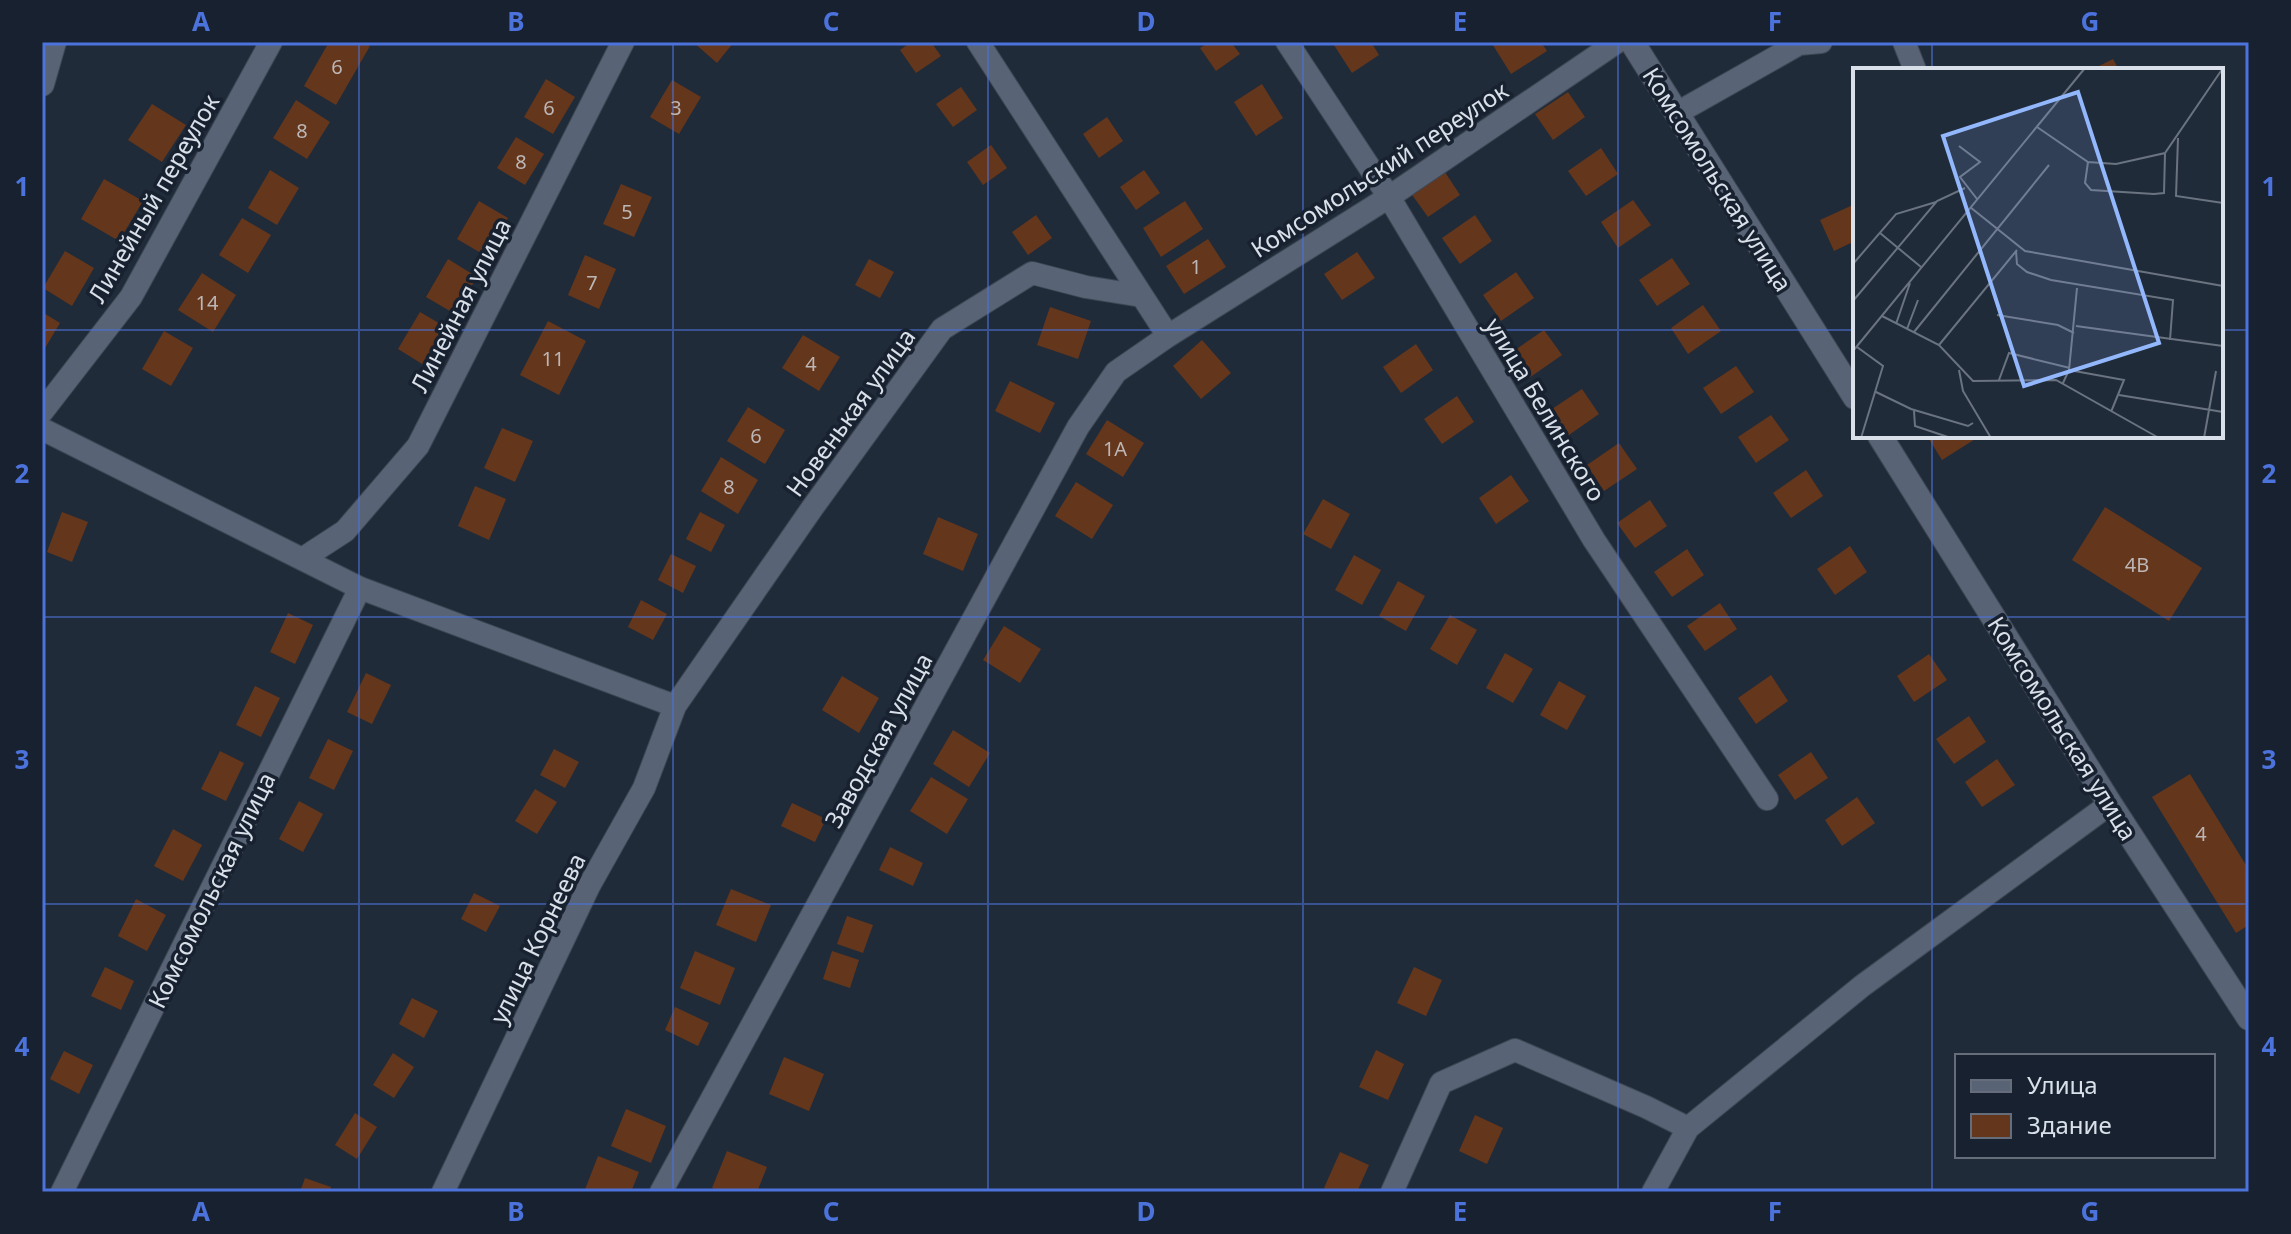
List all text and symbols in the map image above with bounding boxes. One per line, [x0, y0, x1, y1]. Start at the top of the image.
text: A [192, 3, 210, 39]
text: B [507, 3, 525, 39]
text: C [823, 3, 839, 39]
text: D [1136, 3, 1156, 39]
text: E [1453, 3, 1467, 39]
text: F [1768, 3, 1782, 39]
text: G [2081, 3, 2099, 39]
house number: 6 [331, 53, 343, 80]
street label: Комсомольская улица [1636, 61, 1800, 297]
inset map [1853, 68, 2223, 438]
street label: Комсомольский переулок [1244, 73, 1514, 265]
street label: Линейный переулок [80, 88, 226, 308]
house number: 6 [543, 94, 555, 121]
house number: 3 [670, 94, 682, 121]
house number: 8 [296, 117, 308, 144]
house number: 8 [515, 148, 527, 175]
text: 1 [15, 168, 29, 204]
text: 1 [2262, 168, 2276, 204]
house number: 5 [621, 198, 633, 225]
street label: Линейная улица [402, 213, 518, 397]
house number: 1 [1190, 253, 1202, 280]
house number: 7 [586, 269, 598, 296]
house number: 14 [196, 289, 219, 316]
street label: улица Белинского [1478, 311, 1614, 507]
street label: Новенькая улица [778, 321, 922, 503]
house number: 11 [542, 345, 564, 372]
house number: 4 [805, 350, 817, 377]
house number: 6 [750, 422, 762, 449]
house number: 1А [1103, 435, 1127, 462]
text: 2 [15, 455, 30, 491]
text: 2 [2262, 455, 2277, 491]
house number: 8 [723, 473, 735, 500]
house number: 4В [2125, 551, 2149, 578]
street label: Комсомольская улица [1981, 610, 2145, 846]
street label: Заводская улица [816, 647, 940, 833]
text: 3 [15, 741, 29, 777]
text: 3 [2262, 741, 2276, 777]
street label: Комсомольская улица [140, 767, 282, 1013]
house number: 4 [2195, 820, 2207, 847]
street label: улица Корнеева [481, 847, 593, 1029]
text: 4 [15, 1028, 30, 1064]
text: 4 [2262, 1028, 2277, 1064]
legend [1955, 1054, 2215, 1158]
text: Улица [2027, 1068, 2098, 1101]
text: Здание [2027, 1108, 2112, 1141]
text: A [192, 1193, 210, 1229]
text: B [507, 1193, 525, 1229]
text: C [823, 1193, 839, 1229]
text: D [1136, 1193, 1156, 1229]
text: E [1453, 1193, 1467, 1229]
text: F [1768, 1193, 1782, 1229]
text: G [2081, 1193, 2099, 1229]

